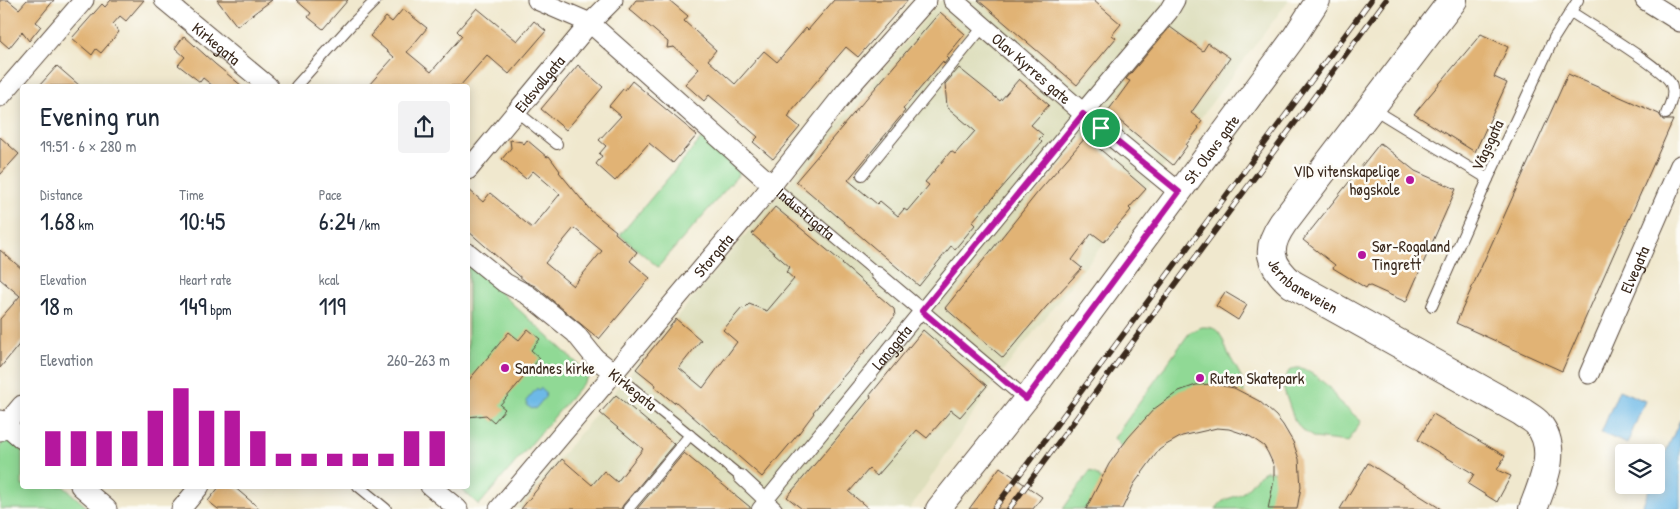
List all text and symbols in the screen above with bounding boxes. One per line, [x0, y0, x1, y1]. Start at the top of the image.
street label: Kirkegata [188, 17, 245, 70]
street label: Olav Kyrres gate [987, 28, 1076, 109]
street label: Eidsvollgata [509, 51, 570, 117]
text: Evening run [40, 97, 160, 135]
button: share [398, 101, 450, 153]
pin [1080, 107, 1122, 149]
street label: St. Olavs gate [1178, 110, 1245, 188]
icon: arrive [1087, 114, 1115, 142]
street label: Vågsgata [1466, 116, 1508, 174]
text: 19:51 · 6 × 280 m [40, 135, 136, 157]
place label: VID vitenskapelige høgskole [1293, 160, 1401, 200]
marker: VID vitenskapelige høgskole [1404, 174, 1416, 186]
street label: Industrigata [772, 182, 840, 244]
text: Distance [40, 185, 83, 204]
text: Time [179, 185, 204, 204]
text: Pace [319, 185, 342, 204]
text: 1.68 [40, 204, 75, 238]
text: 10:45 [179, 204, 225, 238]
text: 6:24 [319, 204, 356, 238]
text: km [75, 215, 94, 234]
text: /km [356, 215, 380, 234]
street label: Storgata [688, 229, 738, 282]
place label: Sør-Rogaland Tingrett [1372, 235, 1450, 275]
street label: Elvegata [1615, 242, 1654, 296]
marker: Sør-Rogaland Tingrett [1356, 249, 1368, 261]
street label: Jernbaneveien [1263, 255, 1342, 318]
text: Elevation [40, 270, 87, 289]
text: Heart rate [179, 270, 232, 289]
text: kcal [319, 270, 339, 289]
text: 18 [40, 289, 60, 323]
text: 149 [179, 289, 207, 323]
text: 119 [319, 289, 346, 323]
text: m [60, 300, 73, 319]
text: bpm [207, 300, 231, 319]
street label: Langgata [866, 320, 916, 374]
text: Elevation [40, 349, 93, 371]
text: 260–263 m [387, 349, 450, 371]
place label: Sandnes kirke [515, 357, 596, 379]
marker: Sandnes kirke [499, 362, 511, 374]
street label: Kirkegata [604, 363, 662, 415]
place label: Ruten Skatepark [1210, 367, 1305, 389]
marker: Ruten Skatepark [1194, 372, 1206, 384]
map controls [1615, 444, 1665, 494]
button: layers [1615, 444, 1665, 494]

